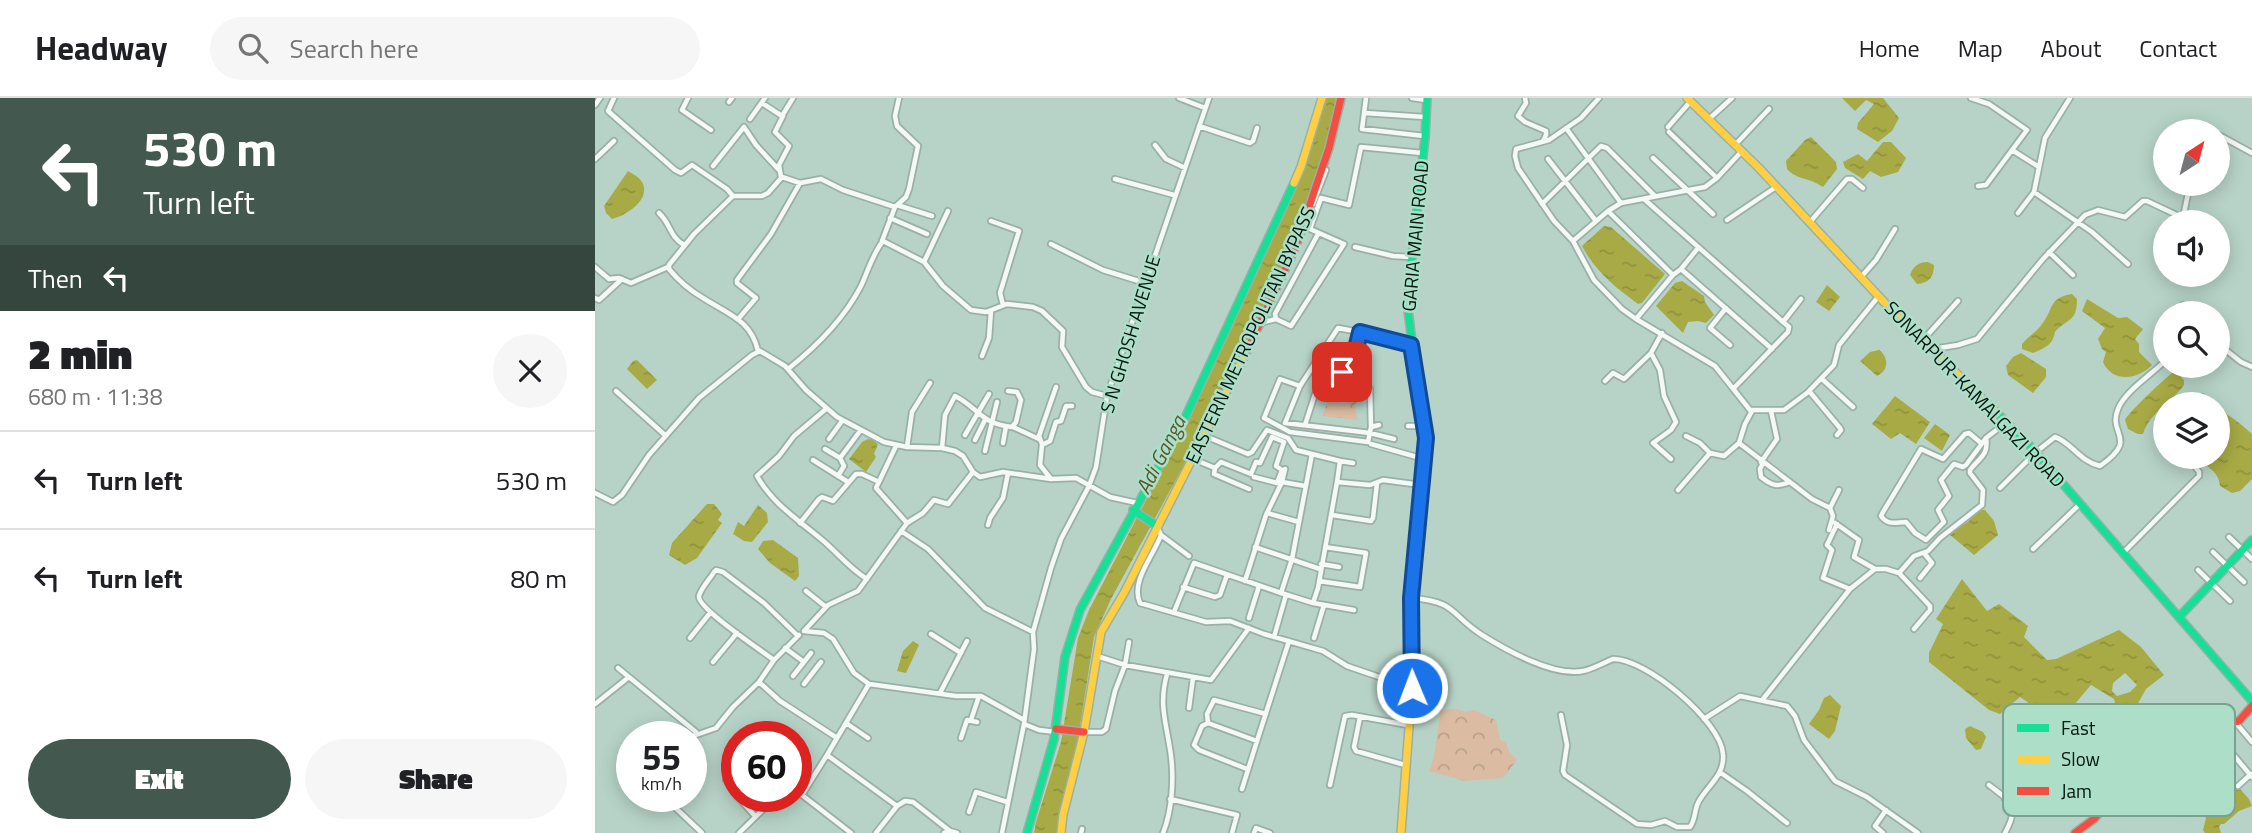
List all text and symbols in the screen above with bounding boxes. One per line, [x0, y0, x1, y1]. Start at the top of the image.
search box [210, 17, 700, 80]
text: Headway [35, 23, 168, 73]
icon: search [234, 29, 272, 67]
text: Search here [290, 29, 419, 68]
text: Home [1859, 30, 1920, 66]
text: Map [1958, 30, 2003, 66]
text: About [2041, 30, 2101, 66]
text: Contact [2139, 30, 2217, 66]
text: 530 m [143, 110, 277, 185]
north arrow [2153, 119, 2229, 196]
map controls [2153, 119, 2230, 469]
icon: left [28, 126, 119, 217]
street label: GARIA MAIN ROAD [1393, 159, 1436, 313]
text: Turn left [143, 178, 255, 226]
street label: EASTERN METROPOLITAN BYPASS [1177, 201, 1322, 468]
button: sound [2153, 210, 2230, 287]
street label: S N GHOSH AVENUE [1092, 251, 1167, 416]
text: Then [28, 259, 83, 298]
icon: left [97, 259, 135, 297]
street label: SONARPUR-KAMALGAZI ROAD [1878, 294, 2073, 494]
button: search [2153, 301, 2230, 378]
text: 2 min [28, 321, 132, 385]
button: close [493, 334, 567, 408]
pin [1312, 342, 1372, 402]
icon: arrive [1323, 353, 1361, 391]
text: 680 m · 11:38 [28, 379, 163, 414]
button: layers [2153, 392, 2230, 469]
water label: Adi Ganga [1127, 408, 1194, 499]
icon: left [28, 461, 66, 499]
text: Turn left [87, 461, 182, 500]
text: 530 m [496, 461, 567, 500]
icon: left [28, 559, 66, 597]
text: Turn left [87, 559, 182, 598]
text: 80 m [510, 559, 567, 598]
position arrow [1375, 651, 1449, 725]
legend [2003, 704, 2235, 816]
text: Fast [2061, 713, 2096, 742]
speed limit sign: 60 [721, 721, 812, 812]
text: 55 [642, 730, 681, 784]
button: Exit [28, 739, 291, 819]
button: Share [305, 739, 567, 819]
text: Slow [2061, 744, 2100, 773]
text: km/h [641, 770, 682, 797]
text: Jam [2061, 776, 2092, 805]

